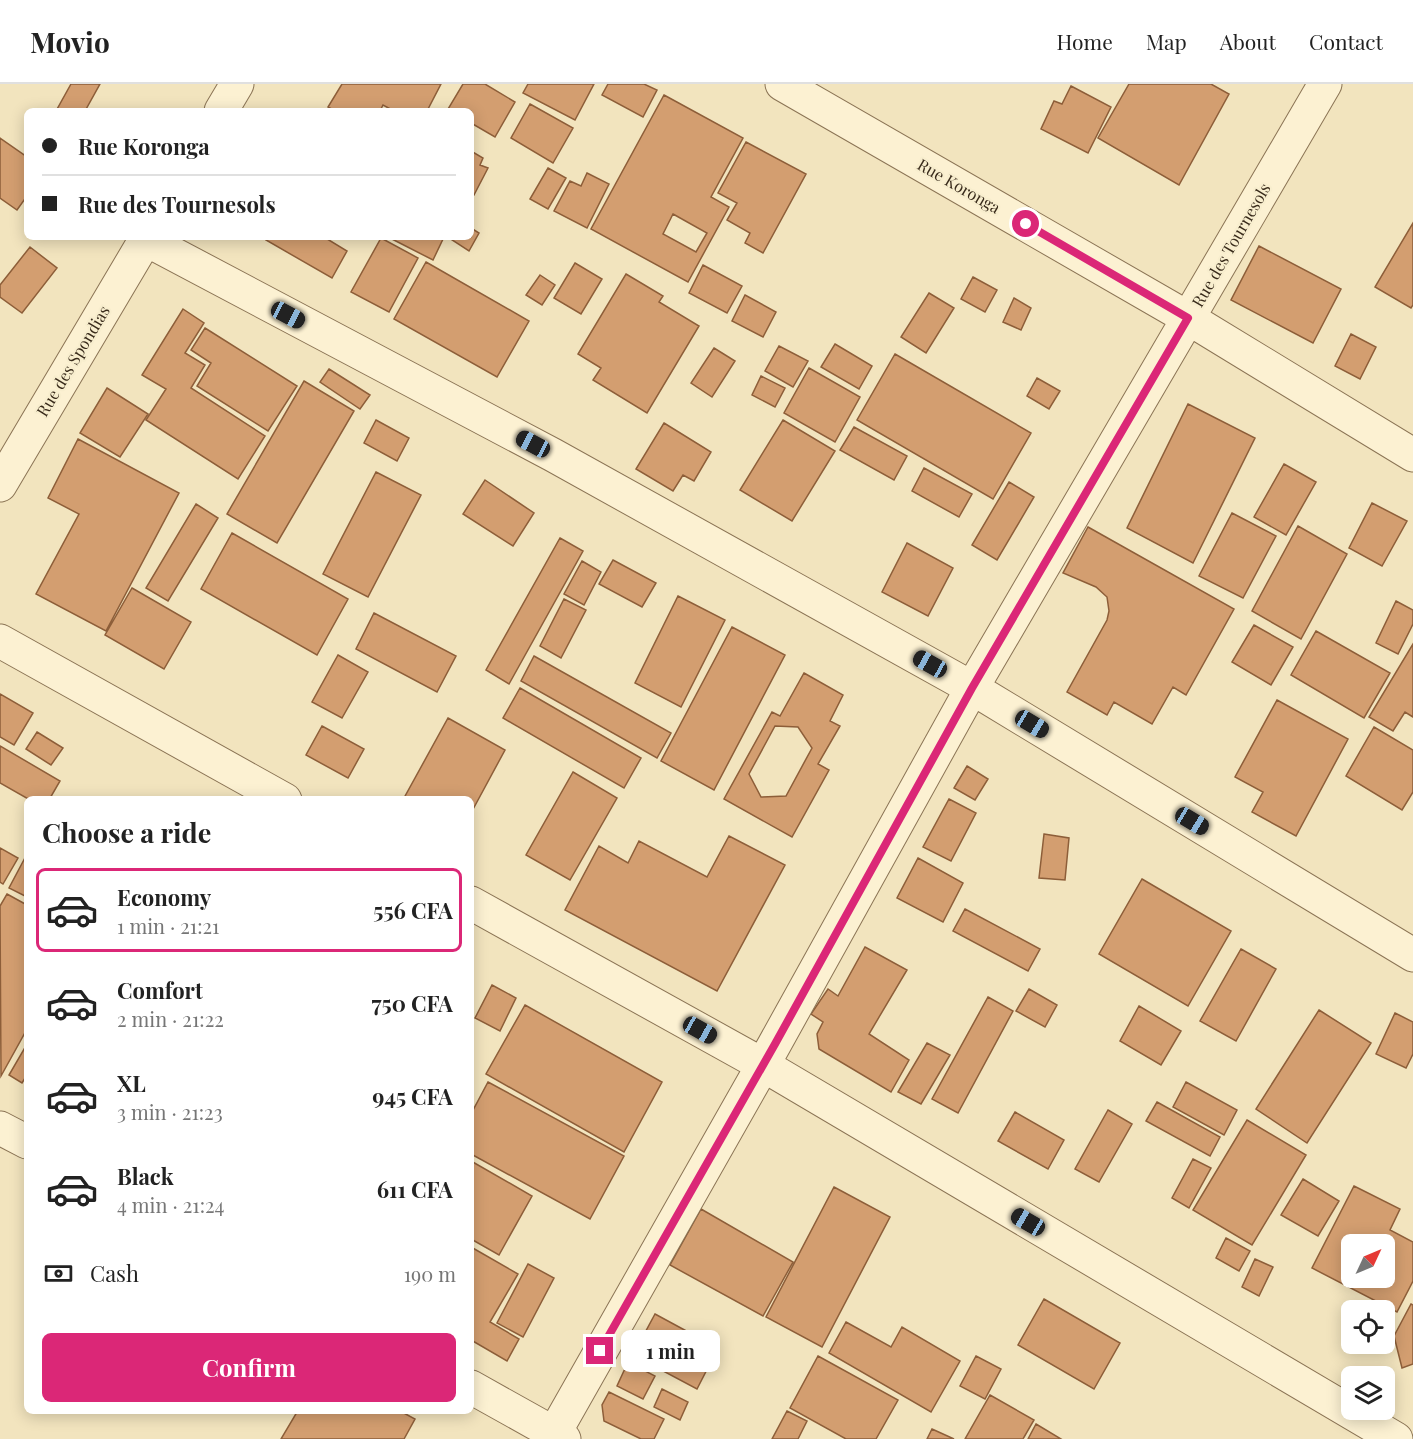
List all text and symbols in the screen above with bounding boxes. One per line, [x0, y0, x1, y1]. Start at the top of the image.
text: Movio [30, 23, 110, 60]
text: Home [1057, 27, 1113, 55]
text: Map [1146, 27, 1187, 55]
text: About [1220, 27, 1276, 55]
text: Contact [1309, 27, 1383, 55]
text: Rue Koronga [78, 131, 210, 161]
street label: Rue Koronga [914, 153, 1004, 218]
street label: Rue des Tournesols [1187, 179, 1275, 310]
text: Rue des Tournesols [78, 189, 276, 219]
route start [1012, 210, 1039, 237]
car [268, 299, 308, 331]
street label: Rue des Spondias [31, 301, 114, 420]
car [513, 428, 553, 460]
car [910, 647, 950, 681]
car [1012, 707, 1052, 741]
car [1172, 804, 1212, 838]
text: Choose a ride [42, 814, 211, 850]
text: Economy [117, 882, 211, 912]
icon: car [45, 883, 99, 937]
text: 556 CFA [373, 895, 453, 925]
text: 1 min · 21:21 [117, 912, 219, 939]
text: Comfort [117, 975, 203, 1005]
icon: car [45, 976, 99, 1030]
text: 750 CFA [372, 988, 453, 1018]
text: 2 min · 21:22 [117, 1005, 224, 1032]
car [680, 1013, 720, 1047]
text: XL [117, 1068, 146, 1098]
icon: car [45, 1069, 99, 1123]
text: 945 CFA [372, 1081, 453, 1111]
text: 3 min · 21:23 [117, 1098, 223, 1125]
text: Black [117, 1161, 174, 1191]
icon: car [45, 1162, 99, 1216]
text: 611 CFA [377, 1174, 453, 1204]
text: 4 min · 21:24 [117, 1191, 224, 1218]
car [1008, 1205, 1048, 1239]
north arrow [1341, 1234, 1395, 1288]
map controls [1341, 1234, 1395, 1420]
icon: cash [42, 1257, 75, 1290]
text: Cash [90, 1258, 139, 1288]
text: 190 m [404, 1260, 456, 1287]
button: locate [1341, 1300, 1395, 1354]
callout: 1 min [621, 1330, 720, 1372]
button: Confirm [42, 1333, 456, 1402]
route end [586, 1337, 613, 1364]
text: 1 min [646, 1337, 695, 1364]
button: layers [1341, 1366, 1395, 1420]

